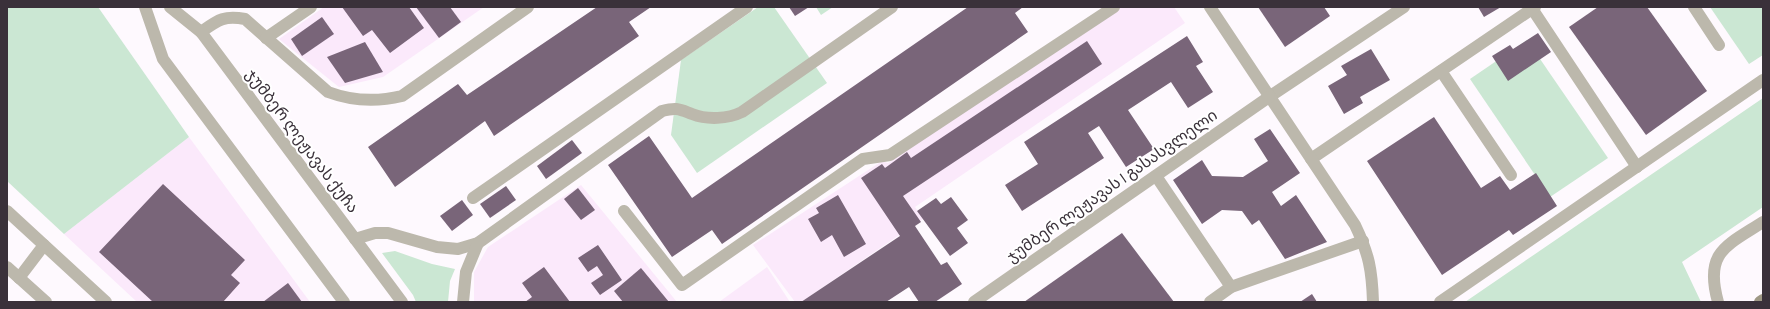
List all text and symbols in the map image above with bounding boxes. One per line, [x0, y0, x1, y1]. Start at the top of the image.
street label: ჯუმბერ ლეჟავას ქუჩა [241, 66, 361, 217]
street label: ჯუმბერ ლეჟავას I გასასვლელი [1004, 107, 1221, 267]

